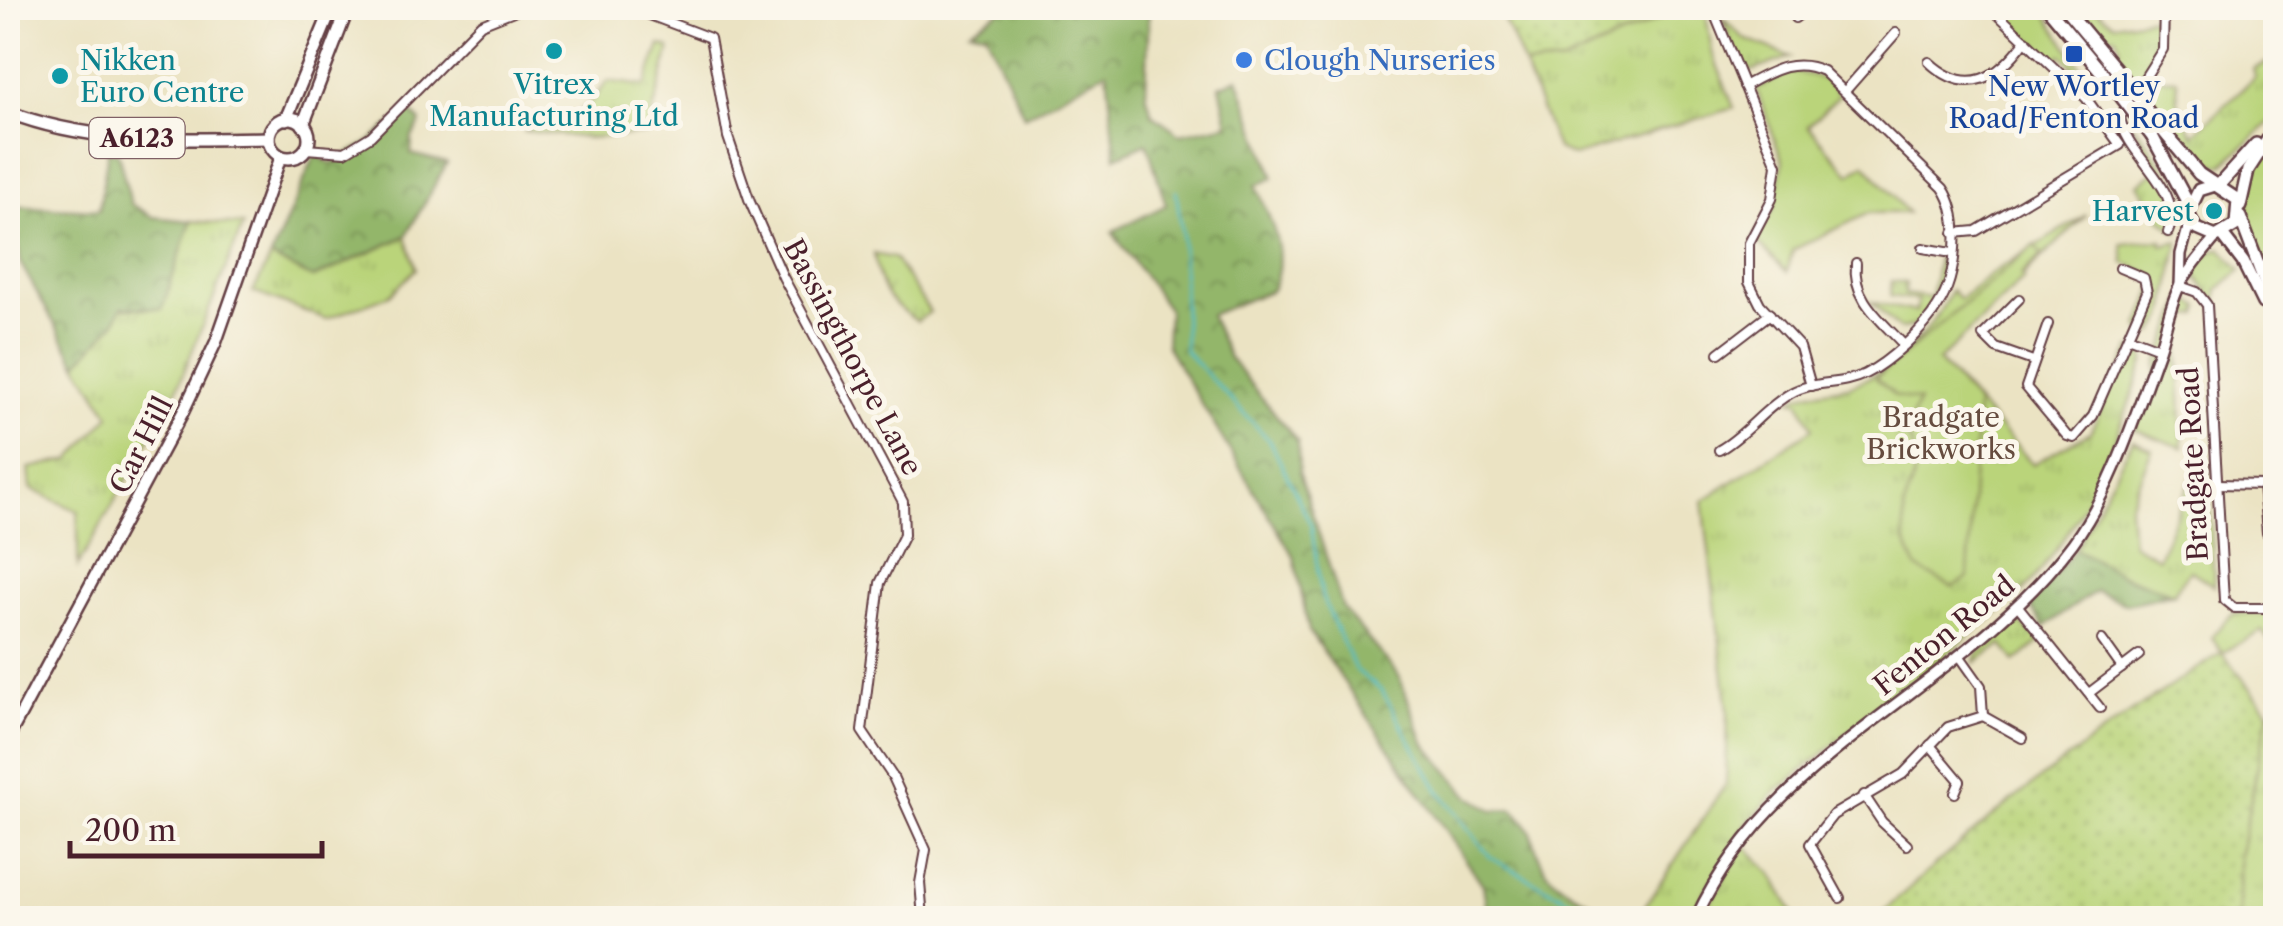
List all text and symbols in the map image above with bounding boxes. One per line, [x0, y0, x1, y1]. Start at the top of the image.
marker: Vitrex Manufacturing Ltd [543, 40, 565, 62]
place label: Nikken Euro Centre [80, 43, 244, 109]
place label: Clough Nurseries [1264, 43, 1496, 77]
marker: New Wortley Road/Fenton Road [2063, 43, 2085, 65]
marker: Clough Nurseries [1233, 49, 1255, 71]
marker: Nikken Euro Centre [49, 65, 71, 87]
place label: Vitrex Manufacturing Ltd [429, 67, 679, 133]
place label: New Wortley Road/Fenton Road [1949, 69, 2199, 135]
road number: A6123 [90, 118, 184, 158]
place label: Harvest [2092, 194, 2194, 228]
marker: Harvest [2203, 200, 2225, 222]
street label: Bassingthorpe Lane [776, 233, 930, 481]
street label: Bradgate Road [2171, 366, 2215, 562]
street label: Car Hill [102, 391, 180, 499]
park label: Bradgate Brickworks [1866, 400, 2016, 466]
street label: Fenton Road [1867, 568, 2021, 702]
scale bar [70, 796, 322, 858]
text: 200 m [85, 812, 176, 849]

